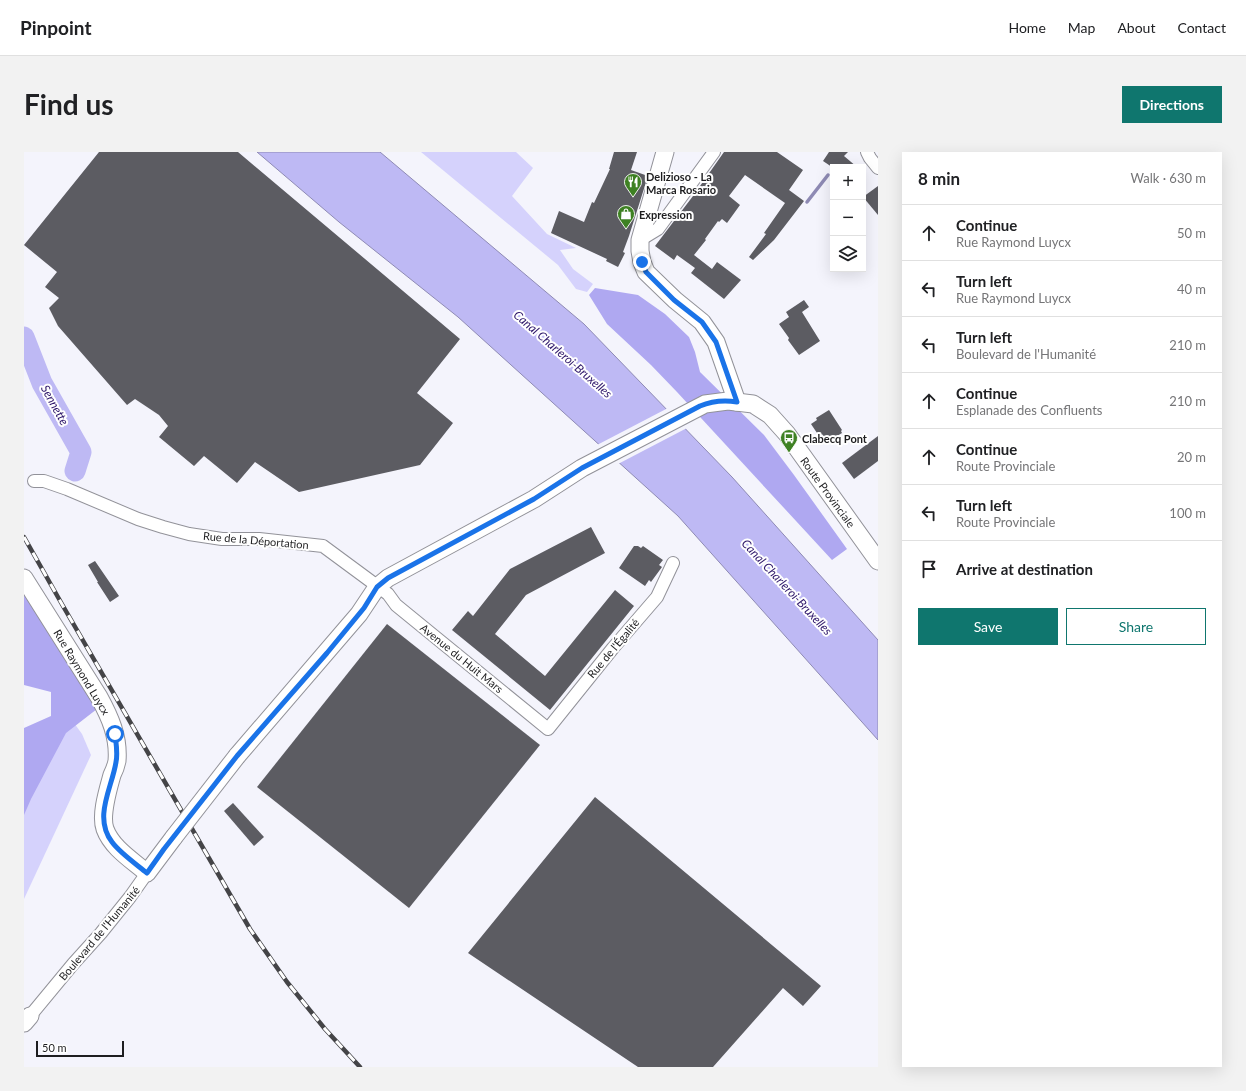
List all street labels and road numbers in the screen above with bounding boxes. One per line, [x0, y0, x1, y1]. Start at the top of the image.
street label: Route Provinciale [798, 454, 858, 530]
street label: Rue de la Déportation [203, 529, 309, 551]
street label: Rue de l'Égalité [584, 616, 642, 680]
street label: Avenue du Huit Mars [418, 621, 506, 695]
street label: Rue Raymond Luycx [51, 627, 113, 718]
street label: Boulevard de l'Humanité [56, 883, 142, 983]

